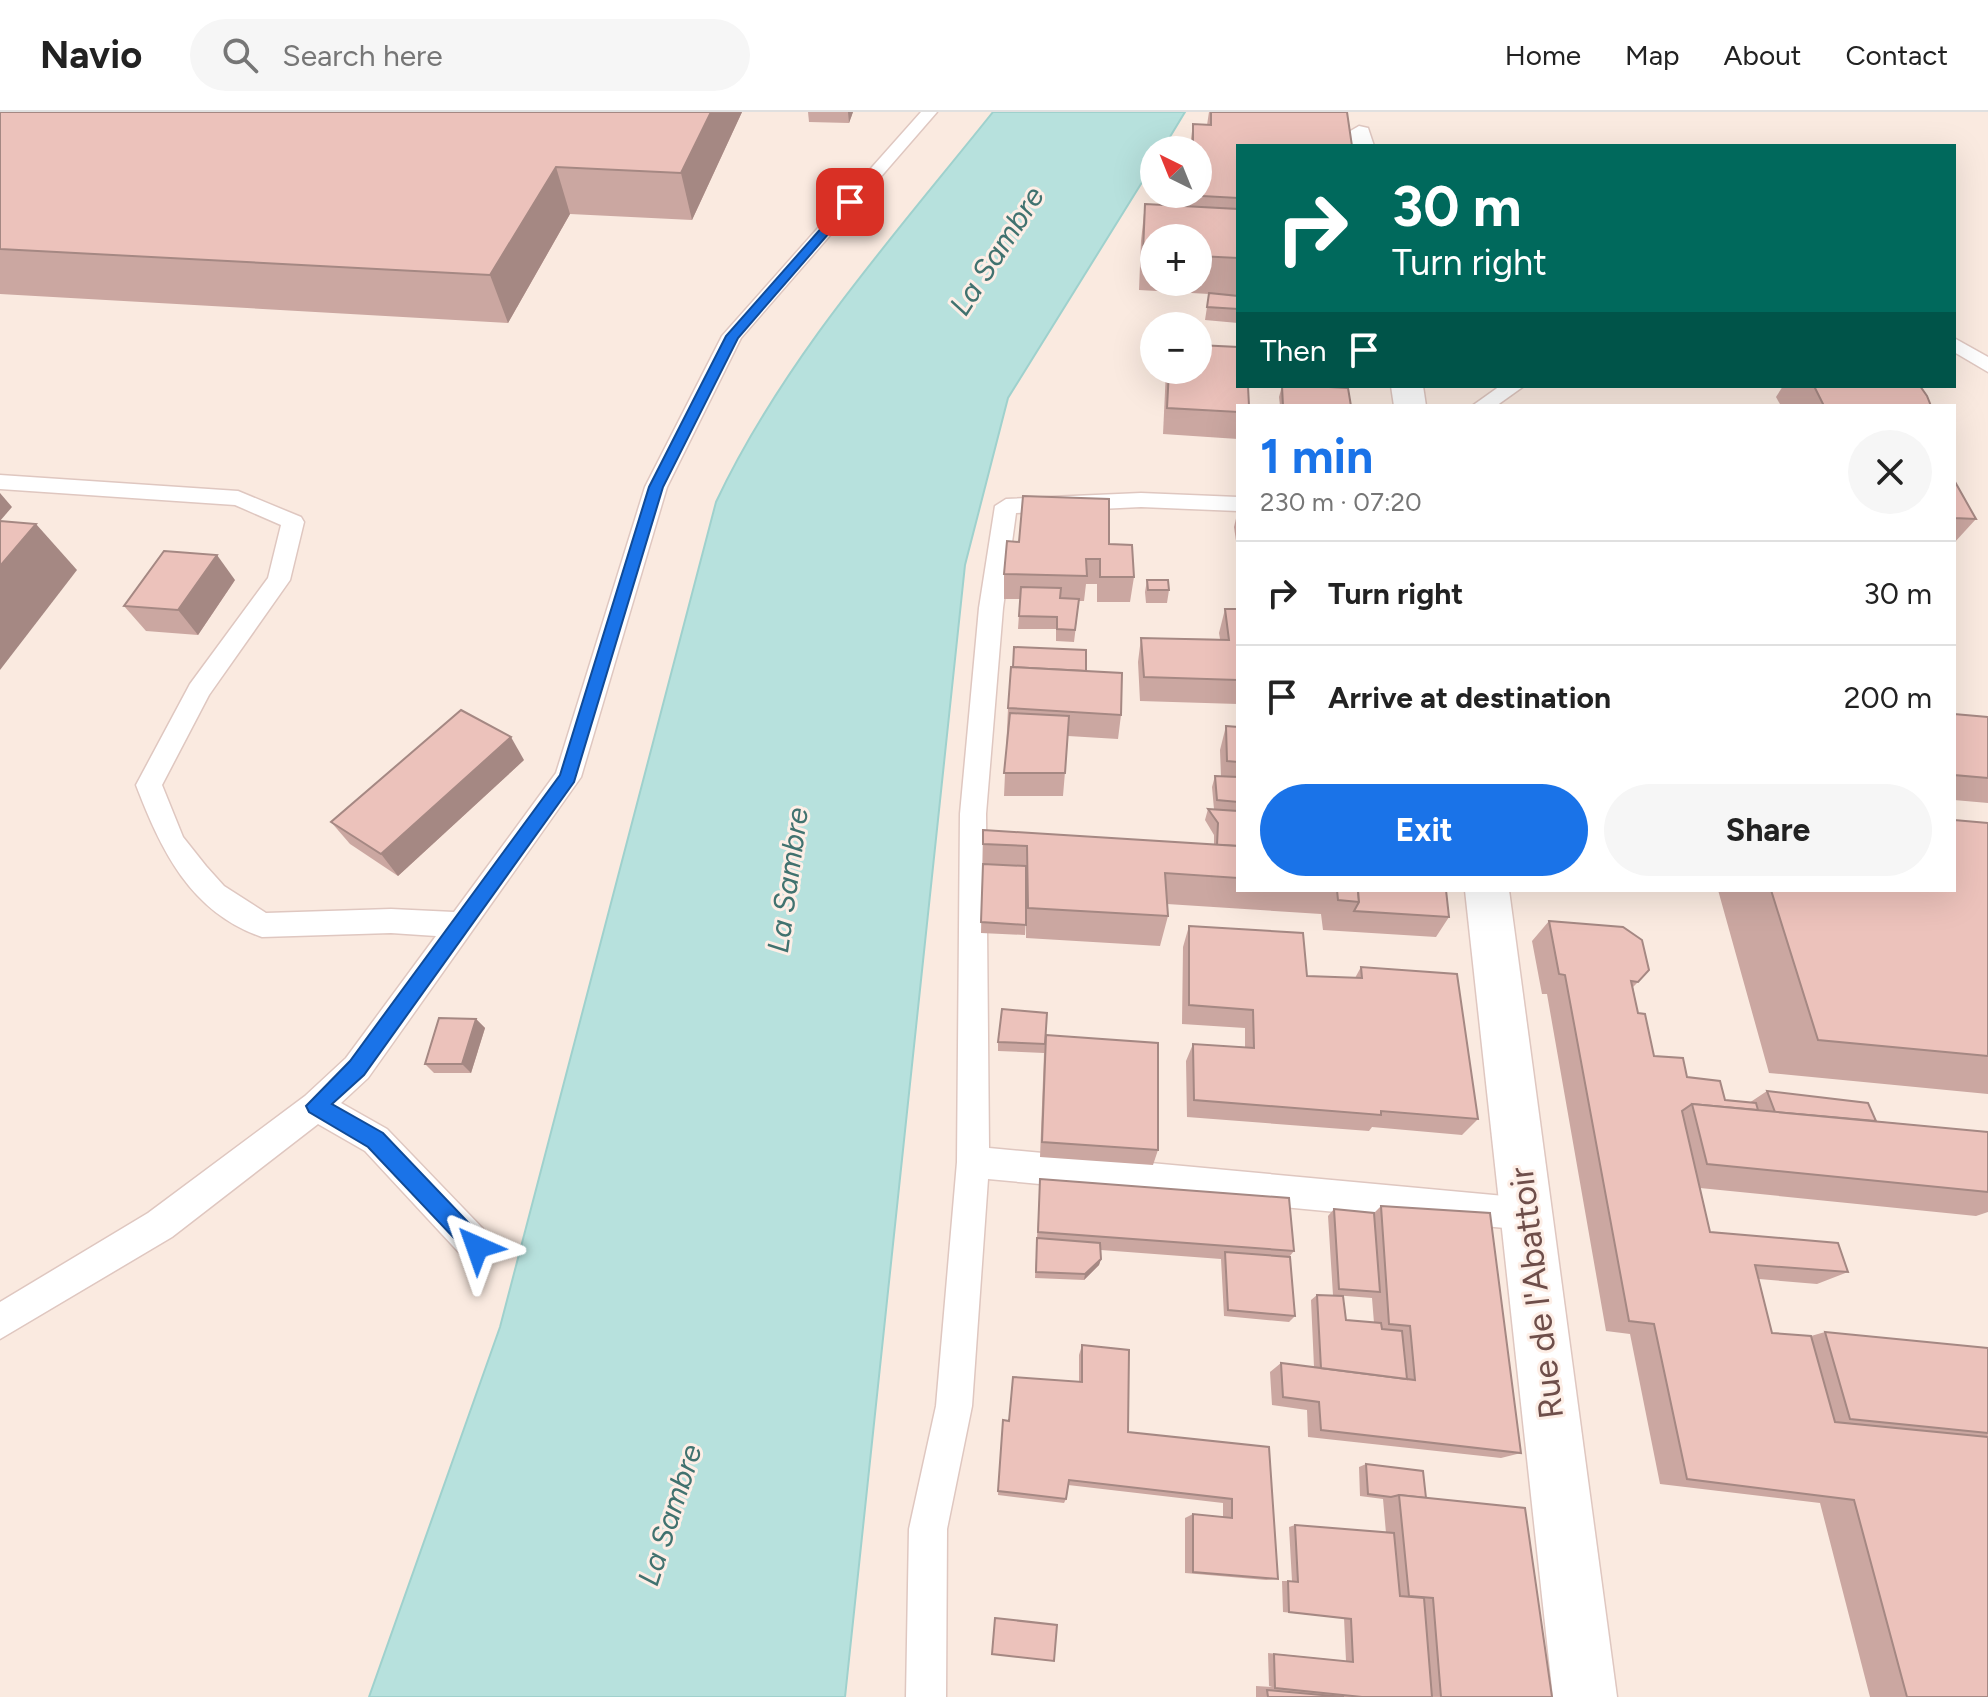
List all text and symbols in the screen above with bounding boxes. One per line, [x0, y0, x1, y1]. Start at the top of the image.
search box [190, 19, 750, 91]
text: Navio [40, 32, 142, 78]
icon: search [218, 33, 262, 77]
text: Search here [282, 37, 443, 74]
text: Home [1505, 38, 1581, 72]
text: Map [1625, 38, 1680, 72]
text: About [1724, 38, 1801, 72]
text: Contact [1845, 38, 1948, 72]
north arrow [1140, 136, 1212, 208]
map controls [1140, 136, 1212, 384]
pin [816, 168, 884, 236]
text: 30 m [1392, 173, 1522, 240]
icon: right [1260, 176, 1364, 280]
water label: La Sambre [941, 179, 1052, 322]
icon: arrive [828, 180, 872, 224]
button: + [1140, 224, 1212, 296]
text: Turn right [1392, 241, 1547, 284]
button: − [1140, 312, 1212, 384]
icon: arrive [1342, 328, 1386, 372]
text: Then [1260, 332, 1326, 369]
text: 1 min [1260, 427, 1373, 485]
button: close [1848, 430, 1932, 514]
text: 230 m · 07:20 [1260, 486, 1422, 518]
icon: right [1260, 571, 1304, 615]
text: Turn right [1328, 575, 1463, 612]
text: 30 m [1864, 575, 1932, 612]
icon: arrive [1260, 675, 1304, 719]
text: Arrive at destination [1328, 679, 1611, 716]
text: 200 m [1844, 679, 1932, 716]
button: Exit [1260, 784, 1588, 876]
button: Share [1604, 784, 1932, 876]
water label: La Sambre [759, 805, 816, 955]
street label: Rue de l'Abattoir [1501, 1164, 1572, 1421]
position arrow [435, 1205, 519, 1289]
water label: La Sambre [629, 1440, 710, 1590]

